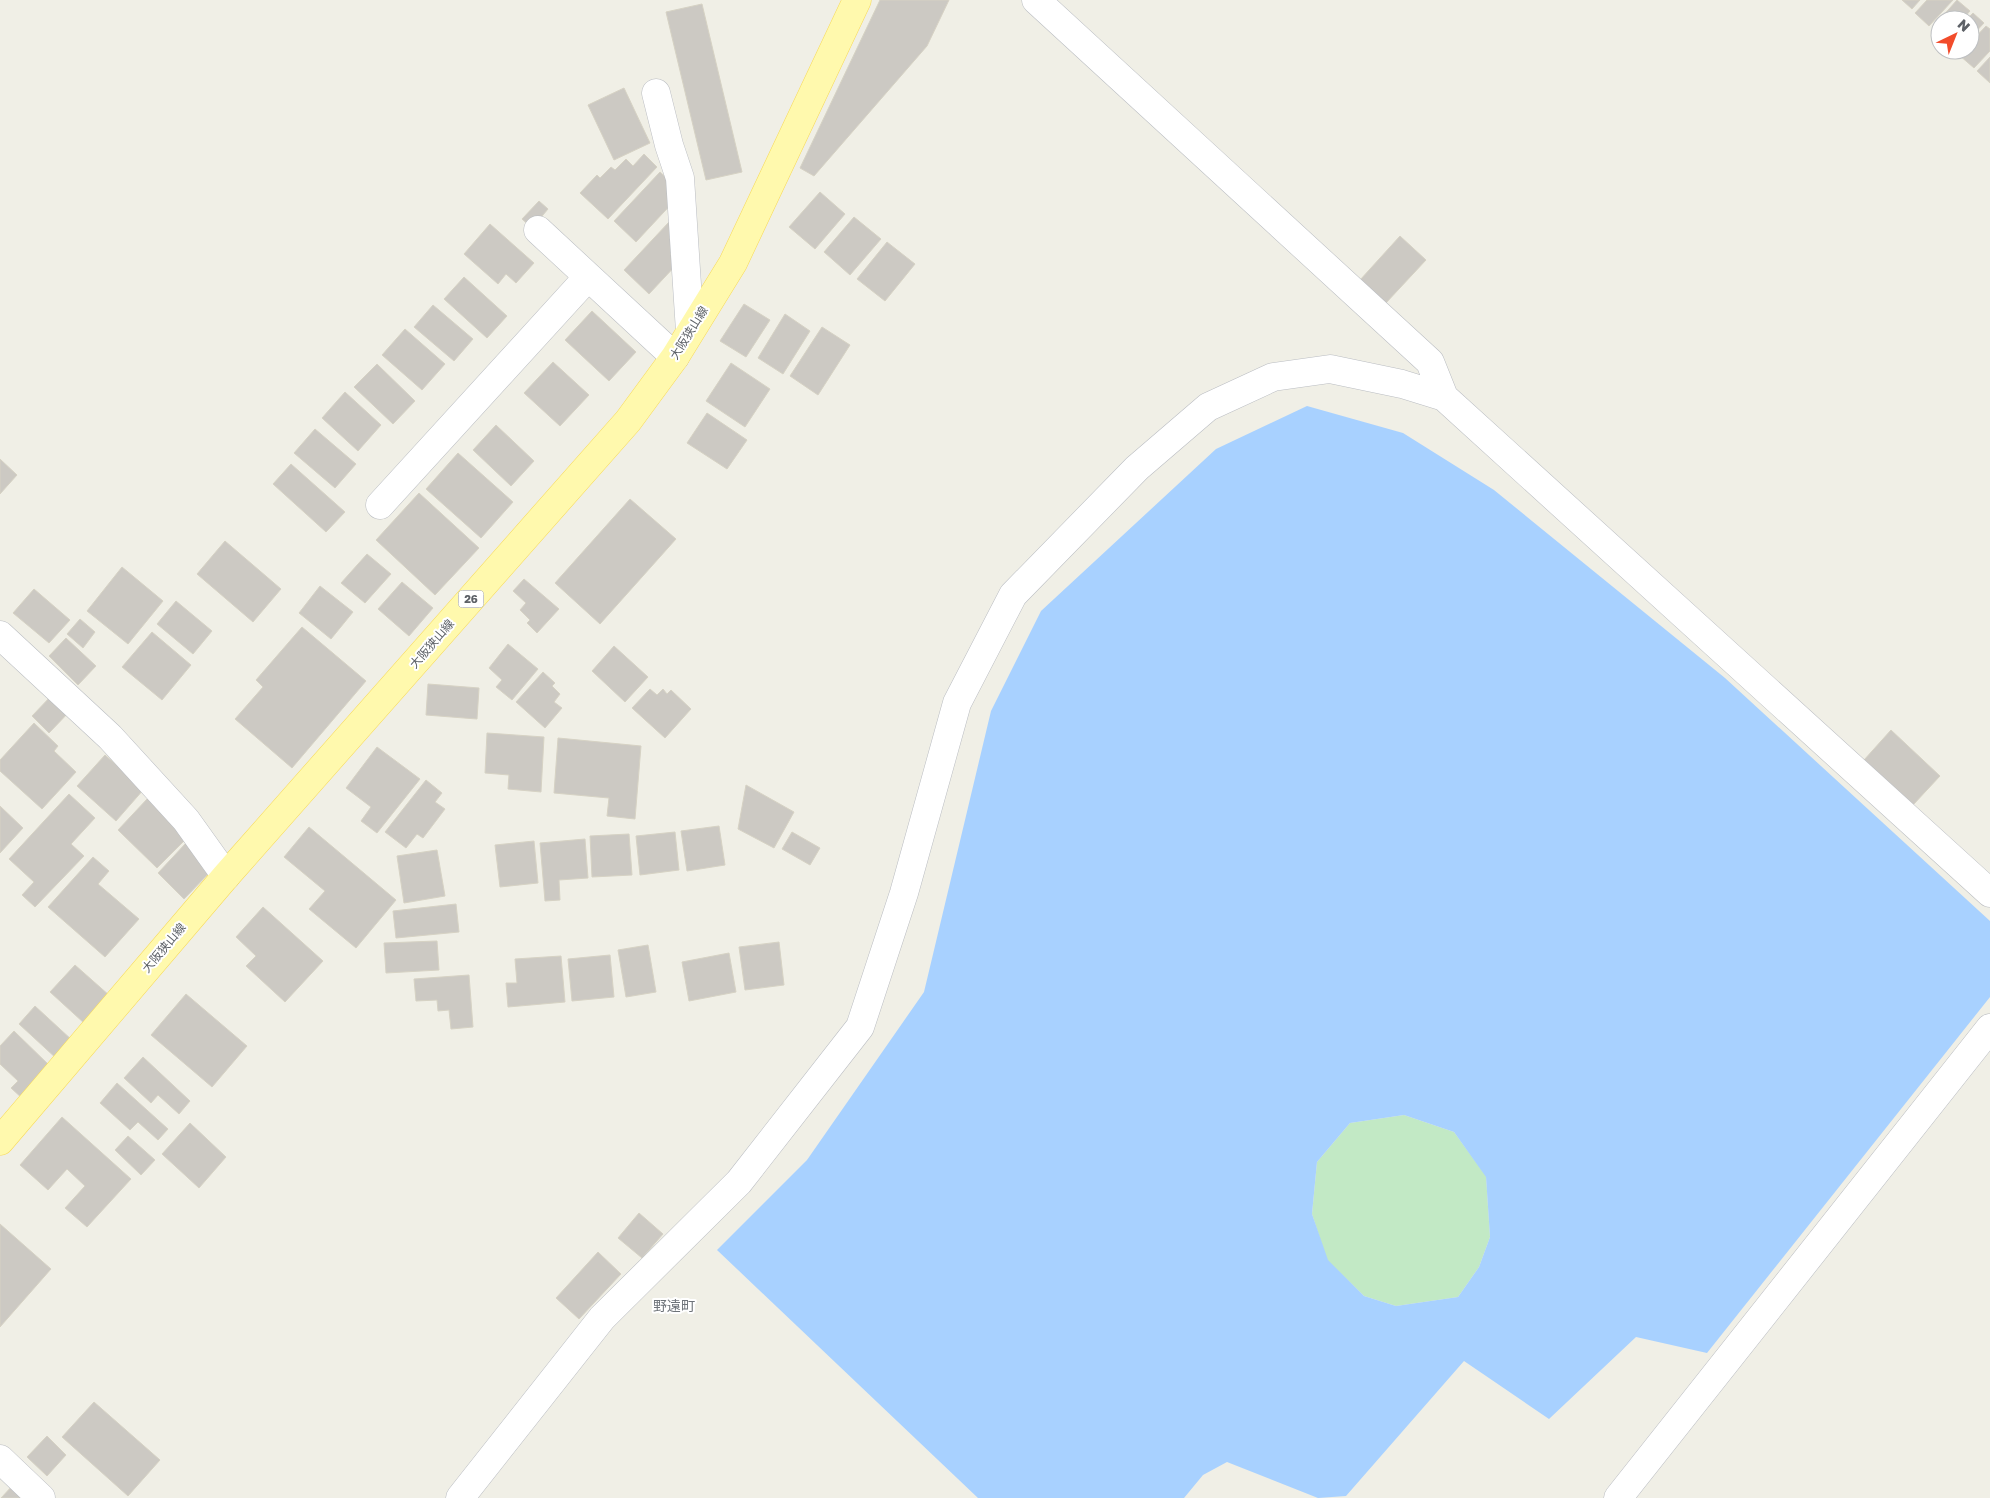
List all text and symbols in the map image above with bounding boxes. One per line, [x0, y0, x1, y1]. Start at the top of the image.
north arrow [1930, 10, 1980, 60]
text: N [1955, 15, 1974, 35]
street label: 大阪狭山線 [666, 303, 711, 362]
road number: 26 [458, 590, 484, 608]
street label: 大阪狭山線 [406, 616, 457, 671]
street label: 大阪狭山線 [139, 920, 189, 975]
district label: 野遠町 [653, 1297, 695, 1314]

